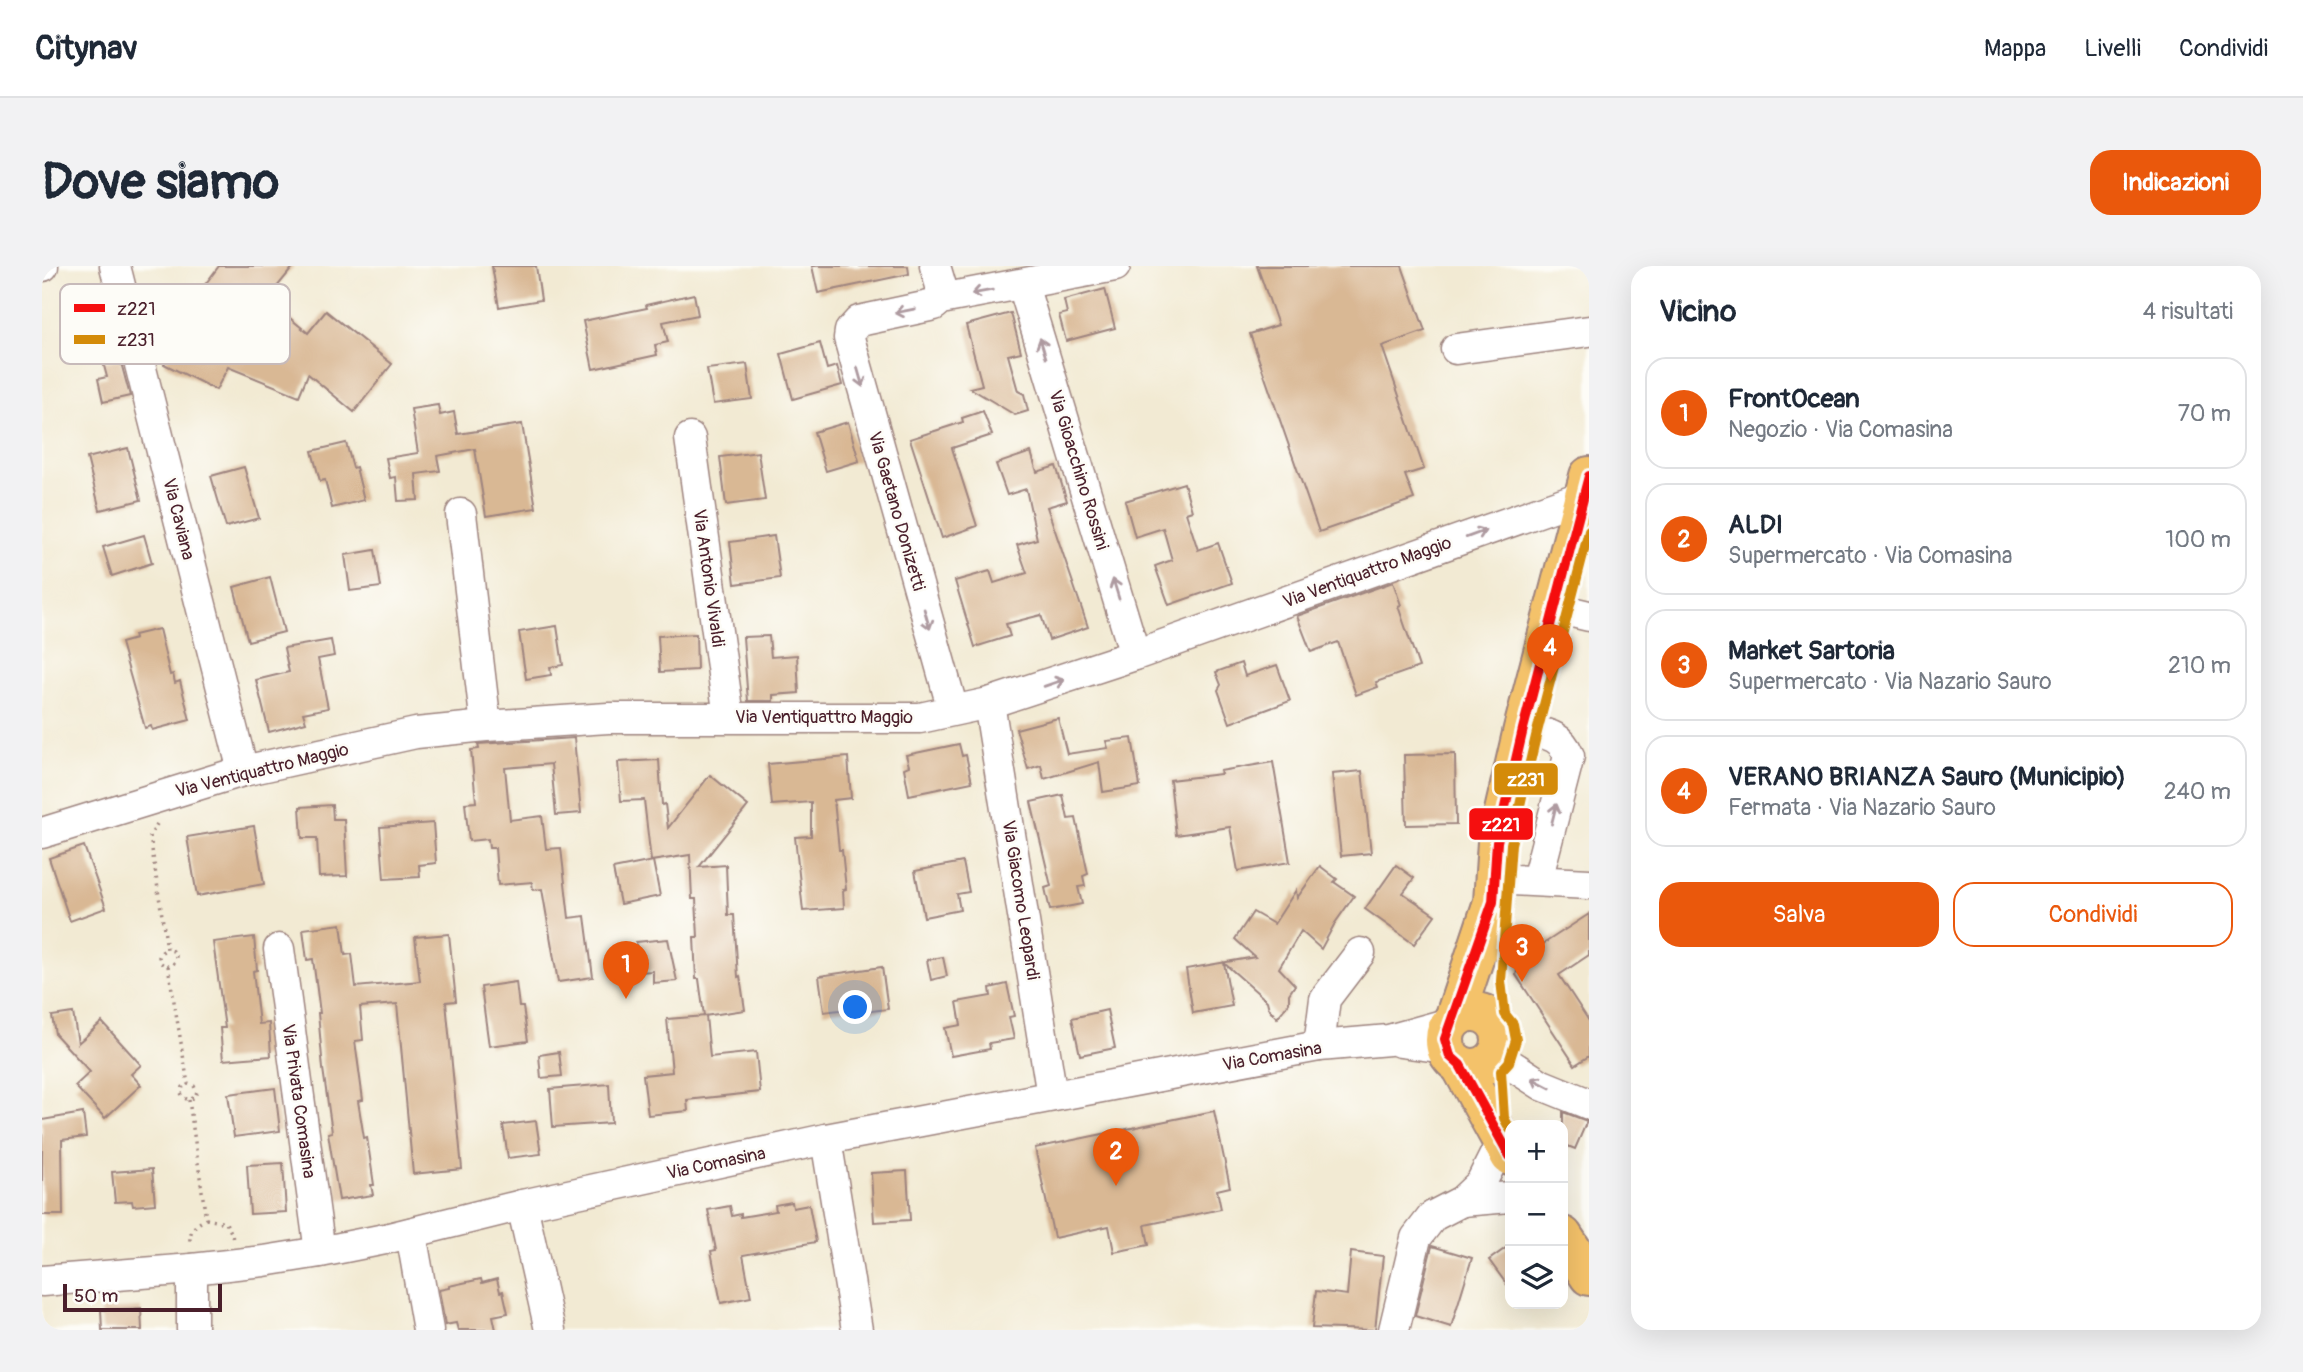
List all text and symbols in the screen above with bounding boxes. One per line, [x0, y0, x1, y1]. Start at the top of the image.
text: Citynav [35, 28, 138, 69]
text: Mappa [1984, 34, 2046, 63]
text: Livelli [2084, 34, 2141, 63]
text: Condividi [2179, 34, 2268, 63]
button: Indicazioni [2090, 150, 2261, 215]
text: Dove siamo [42, 152, 279, 213]
legend [60, 284, 290, 364]
one-way arrow [971, 286, 994, 299]
text: Vicino [1659, 293, 1736, 330]
text: z221 [117, 297, 156, 321]
text: 4 risultati [2143, 297, 2233, 326]
one-way arrow [894, 305, 917, 319]
text: z231 [117, 328, 155, 352]
one-way arrow [1035, 337, 1048, 359]
one-way arrow [854, 365, 867, 387]
text: FrontOcean [1728, 383, 1860, 415]
street label: Via Gioacchino Rossini [1043, 387, 1114, 553]
text: 1 [1680, 399, 1689, 428]
text: 70 m [2178, 399, 2231, 428]
text: Negozio · Via Comasina [1728, 415, 1953, 444]
street label: Via Gaetano Donizetti [863, 429, 930, 594]
street label: Via Caviana [157, 476, 200, 562]
street label: Via Antonio Vivaldi [687, 508, 730, 648]
text: ALDI [1728, 509, 1783, 541]
text: 2 [1678, 525, 1690, 554]
text: 100 m [2165, 525, 2231, 554]
one-way arrow [1465, 527, 1487, 539]
street label: Via Ventiquattro Maggio [1280, 531, 1455, 614]
text: Supermercato · Via Comasina [1728, 541, 2012, 570]
one-way arrow [1108, 579, 1121, 601]
one-way arrow [922, 608, 935, 630]
pin: 4 [1527, 624, 1573, 682]
text: Market Sartoria [1728, 635, 1895, 667]
text: 3 [1678, 651, 1690, 680]
text: 210 m [2168, 651, 2231, 680]
text: Supermercato · Via Nazario Sauro [1728, 667, 2052, 696]
one-way arrow [1043, 676, 1065, 689]
street label: Via Ventiquattro Maggio [735, 706, 913, 729]
street label: Via Ventiquattro Maggio [173, 738, 351, 803]
text: VERANO BRIANZA Sauro (Municipio) [1728, 761, 2126, 793]
line badge: z231 [1493, 762, 1559, 796]
text: z231 [1507, 768, 1545, 792]
text: 4 [1677, 777, 1691, 806]
text: 240 m [2164, 777, 2231, 806]
text: Fermata · Via Nazario Sauro [1728, 793, 1996, 822]
one-way arrow [1548, 803, 1561, 826]
line badge: z221 [1468, 807, 1534, 841]
text: z221 [1482, 813, 1520, 837]
street label: Via Giacomo Leopardi [997, 819, 1044, 982]
button: Salva [1659, 882, 1939, 947]
button: Condividi [1953, 882, 2233, 947]
pin: 3 [1499, 924, 1545, 982]
pin: 1 [603, 941, 649, 999]
your location [838, 990, 872, 1024]
street label: Via Privata Comasina [276, 1022, 321, 1180]
street label: Via Comasina [1221, 1036, 1324, 1077]
one-way arrow [1532, 1076, 1552, 1090]
map controls [1505, 1120, 1568, 1309]
button: + [1505, 1120, 1568, 1183]
pin: 2 [1093, 1128, 1139, 1186]
street label: Via Comasina [665, 1142, 768, 1185]
button: − [1505, 1183, 1568, 1246]
button: layers [1505, 1246, 1568, 1309]
scale bar [63, 1281, 222, 1313]
text: 50 m [74, 1284, 118, 1308]

